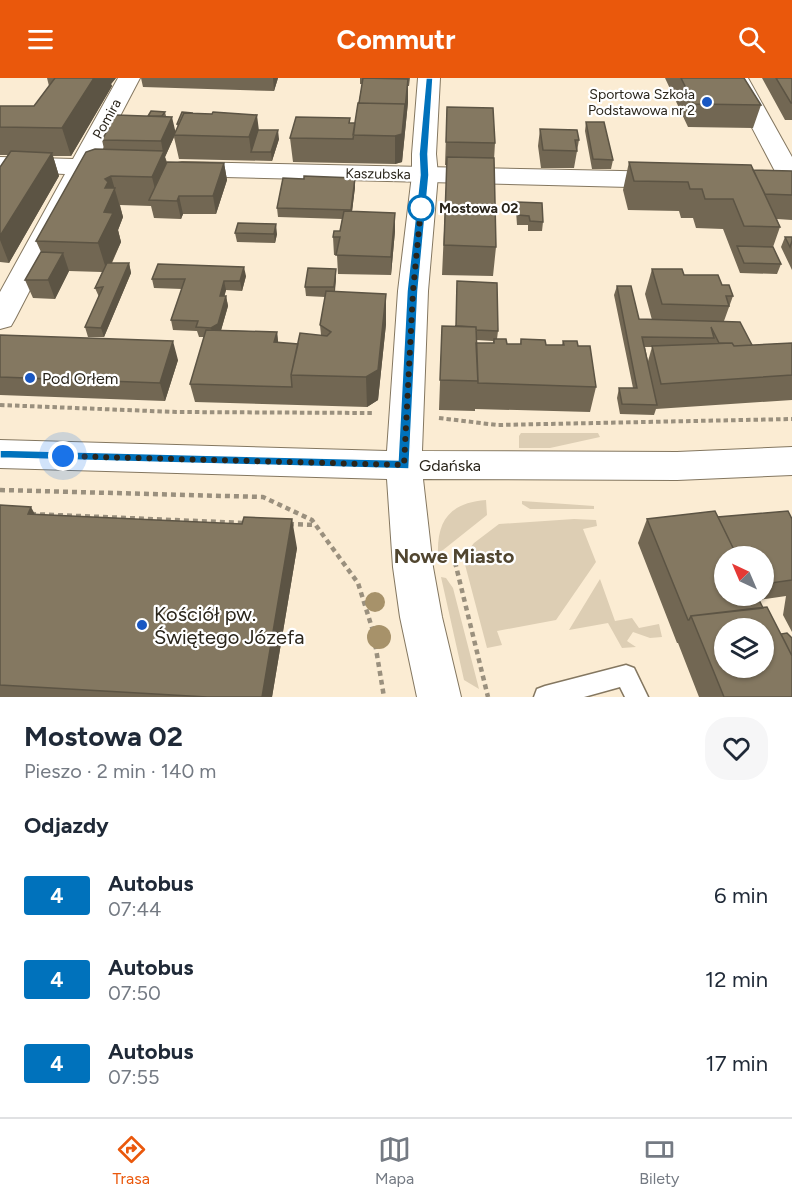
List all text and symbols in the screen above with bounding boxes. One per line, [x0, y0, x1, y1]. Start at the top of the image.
icon: menu [24, 23, 57, 56]
text: Commutr [337, 23, 455, 56]
icon: search [735, 23, 768, 56]
place label: Sportowa Szkoła Podstawowa nr 2 [588, 86, 695, 119]
marker: Sportowa Szkoła Podstawowa nr 2 [700, 95, 714, 109]
street label: Pomira [89, 96, 125, 142]
street label: Kaszubska [345, 165, 411, 183]
marker: Mostowa 02 [408, 195, 434, 221]
place label: Mostowa 02 [439, 200, 518, 217]
place label: Pod Orłem [42, 369, 118, 388]
marker: Pod Orłem [23, 371, 37, 385]
your location [48, 441, 78, 471]
street label: Gdańska [419, 456, 481, 475]
district label: Nowe Miasto [394, 544, 515, 568]
north arrow [714, 546, 774, 606]
map controls [714, 546, 774, 678]
place label: Kościół pw. Świętego Józefa [154, 602, 304, 649]
marker: Kościół pw. Świętego Józefa [135, 618, 149, 632]
button: layers [714, 618, 774, 678]
button: heart [705, 717, 768, 780]
text: Mostowa 02 [24, 719, 183, 753]
text: Pieszo · 2 min · 140 m [24, 759, 216, 783]
text: Odjazdy [24, 812, 109, 839]
text: Autobus [108, 870, 194, 897]
text: 6 min [714, 882, 768, 909]
text: 4 [50, 883, 64, 908]
text: 07:44 [108, 897, 161, 921]
text: Autobus [108, 954, 194, 981]
text: 12 min [705, 966, 768, 993]
text: 4 [50, 967, 64, 992]
text: 07:50 [108, 981, 161, 1005]
text: Autobus [108, 1038, 194, 1065]
text: 17 min [706, 1050, 768, 1077]
text: 4 [50, 1051, 64, 1076]
text: 07:55 [108, 1065, 160, 1089]
tab: Trasa [113, 1133, 150, 1188]
tab: Mapa [375, 1133, 414, 1188]
tab: Bilety [639, 1133, 679, 1188]

